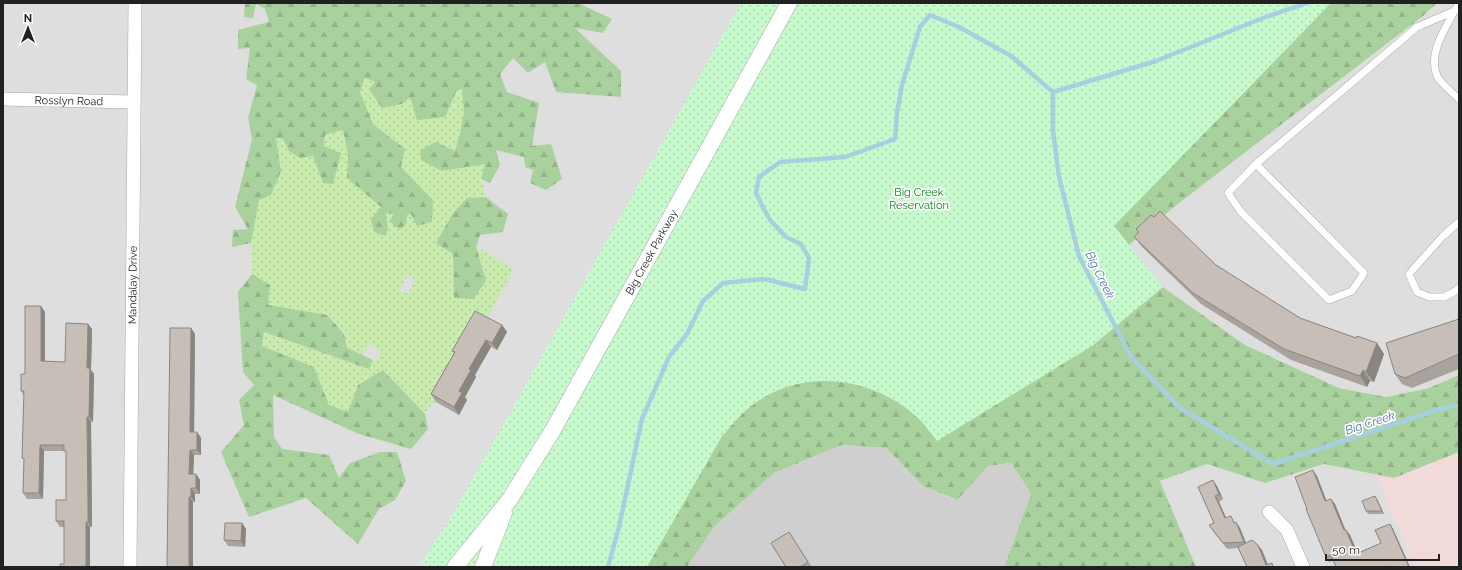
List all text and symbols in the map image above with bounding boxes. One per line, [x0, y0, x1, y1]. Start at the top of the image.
north arrow [8, 8, 48, 48]
text: N [24, 12, 32, 25]
street label: Rosslyn Road [35, 94, 104, 108]
park label: Big Creek Reservation [889, 186, 949, 212]
street label: Big Creek Parkway [623, 207, 681, 297]
street label: Mandalay Drive [126, 245, 140, 324]
water label: Big Creek [1082, 249, 1118, 302]
water label: Big Creek [1343, 408, 1397, 438]
scale bar [1326, 536, 1439, 562]
text: 50 m [1332, 543, 1360, 557]

